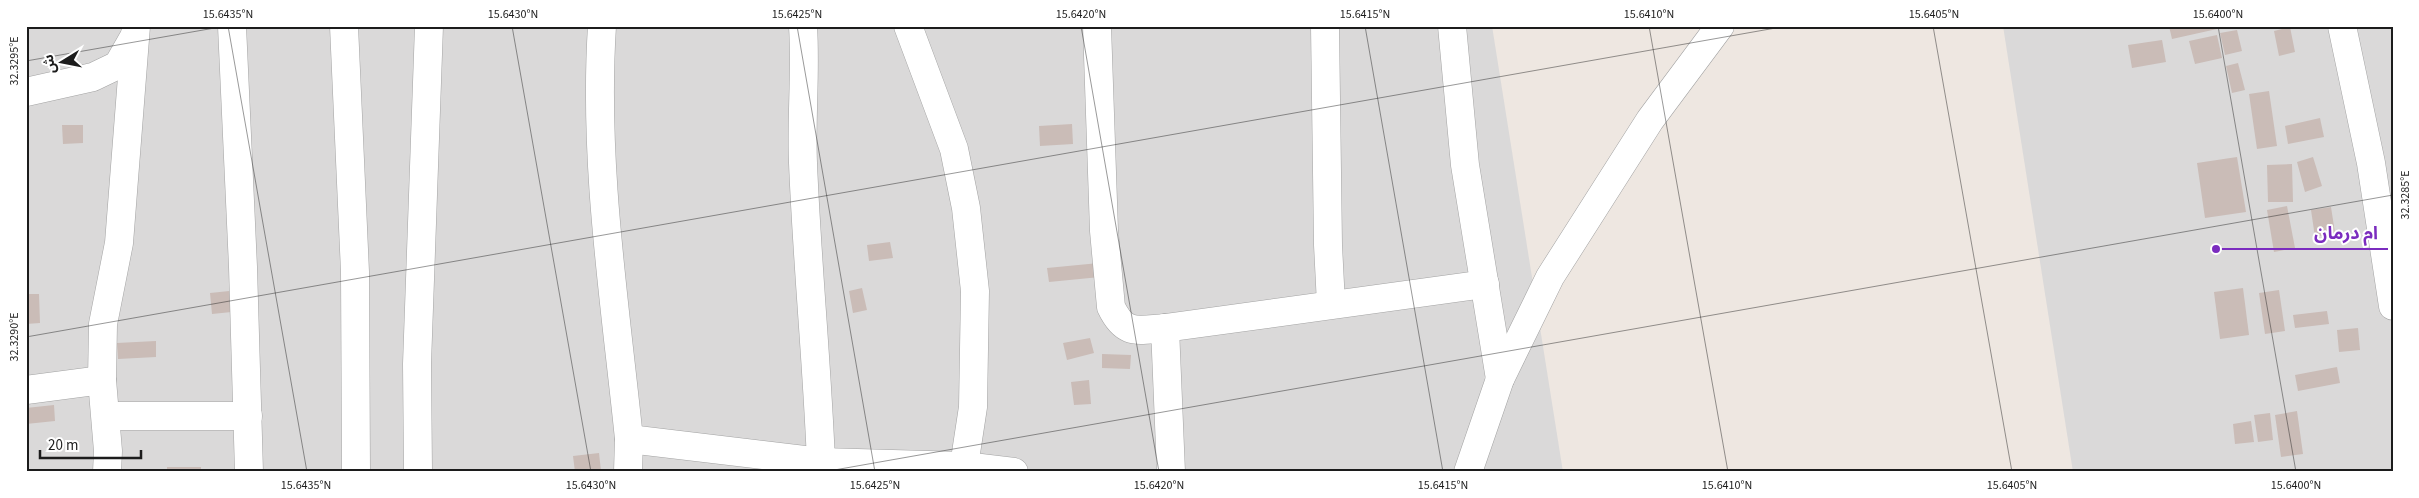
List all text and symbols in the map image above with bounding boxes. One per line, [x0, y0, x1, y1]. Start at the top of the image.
text: 15.6435°N [203, 6, 253, 23]
text: 15.6430°N [488, 6, 538, 23]
text: 15.6425°N [772, 6, 822, 23]
text: 15.6420°N [1056, 6, 1106, 23]
text: 15.6415°N [1340, 6, 1390, 23]
text: 15.6410°N [1624, 6, 1674, 23]
text: 15.6405°N [1909, 6, 1959, 23]
text: 15.6400°N [2193, 6, 2243, 23]
text: 32.3295°E [6, 36, 23, 86]
north arrow [38, 38, 88, 88]
text: ش [39, 53, 62, 75]
text: 32.3285°E [2397, 170, 2414, 220]
callout: ام درمان [2305, 216, 2388, 249]
text: ام درمان [2314, 221, 2378, 246]
text: 32.3290°E [6, 312, 23, 362]
scale bar [40, 428, 141, 460]
text: 20 m [48, 435, 78, 456]
text: 15.6435°N [281, 477, 331, 494]
text: 15.6430°N [566, 477, 616, 494]
text: 15.6425°N [850, 477, 900, 494]
text: 15.6420°N [1134, 477, 1184, 494]
text: 15.6415°N [1418, 477, 1468, 494]
text: 15.6410°N [1702, 477, 1752, 494]
text: 15.6405°N [1987, 477, 2037, 494]
text: 15.6400°N [2271, 477, 2321, 494]

